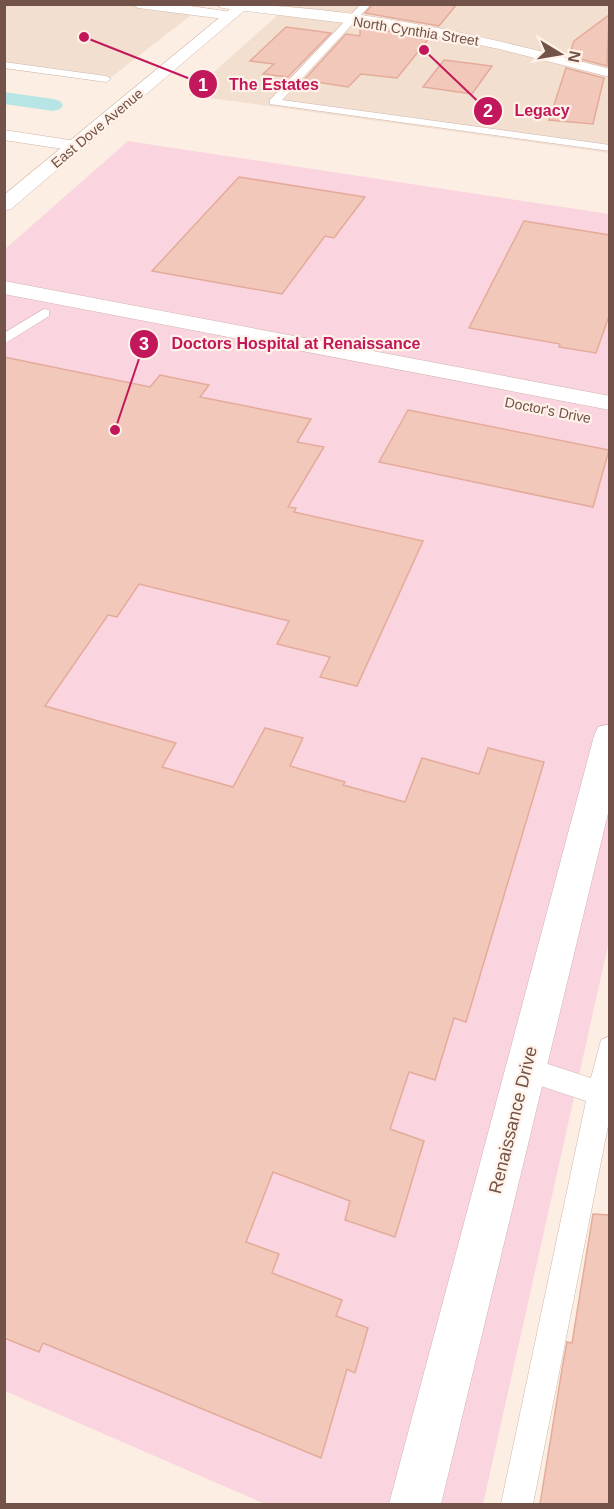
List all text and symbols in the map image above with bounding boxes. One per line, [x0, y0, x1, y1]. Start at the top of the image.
street label: North Cynthia Street [352, 13, 480, 49]
north arrow [530, 24, 590, 84]
text: N [565, 49, 584, 64]
callout: The Estates [188, 67, 331, 101]
text: 1 [198, 75, 208, 95]
text: The Estates [229, 76, 319, 93]
street label: East Dove Avenue [48, 85, 146, 171]
callout: Legacy [473, 94, 582, 128]
text: 2 [483, 101, 493, 121]
text: Legacy [514, 102, 570, 119]
callout: Doctors Hospital at Renaissance [129, 327, 432, 361]
text: 3 [139, 334, 149, 354]
text: Doctors Hospital at Renaissance [172, 335, 421, 352]
street label: Doctor's Drive [504, 394, 593, 426]
street label: Renaissance Drive [485, 1044, 541, 1196]

